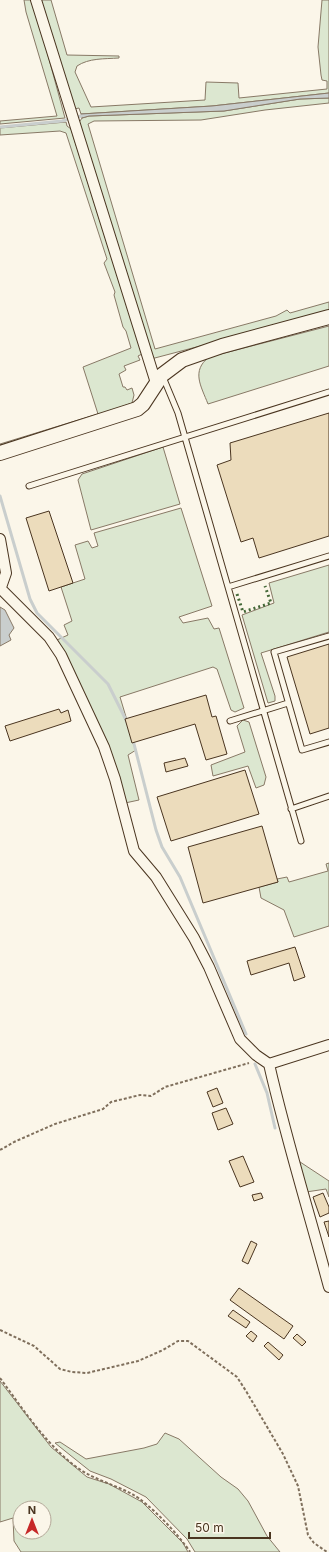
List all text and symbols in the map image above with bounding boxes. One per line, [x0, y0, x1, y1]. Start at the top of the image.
north arrow [12, 1500, 52, 1540]
text: N [28, 1503, 36, 1517]
scale bar [189, 1514, 270, 1540]
text: 50 m [195, 1520, 224, 1535]

